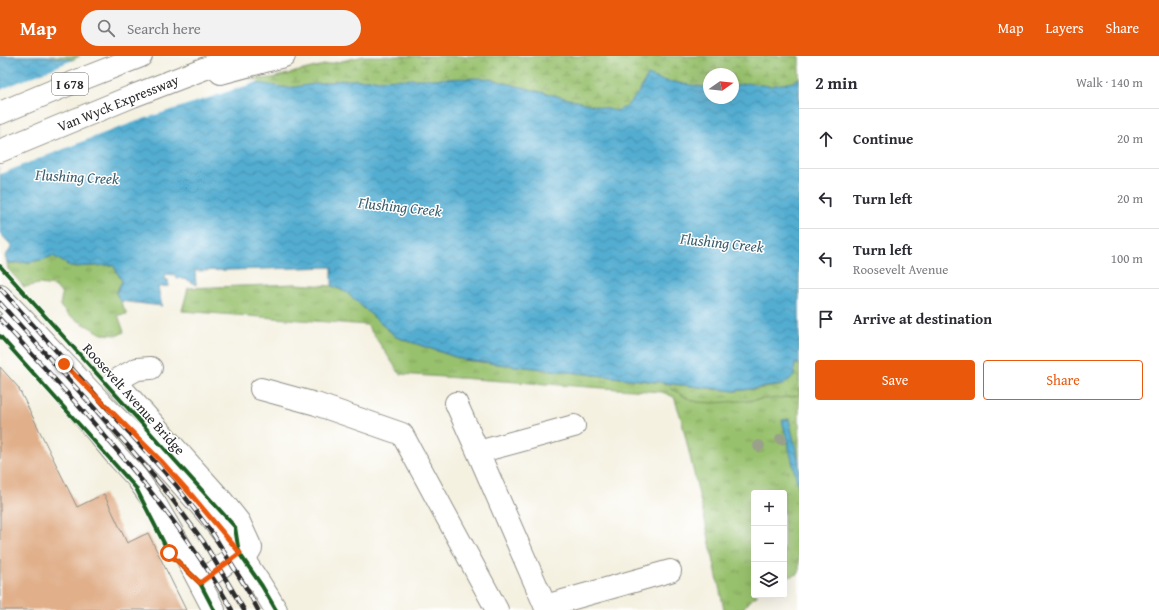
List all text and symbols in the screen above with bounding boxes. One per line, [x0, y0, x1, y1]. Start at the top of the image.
search box [81, 10, 361, 46]
text: Map [20, 14, 57, 42]
icon: search [95, 17, 117, 39]
text: Search here [127, 18, 201, 39]
text: Map [998, 18, 1024, 38]
text: Layers [1046, 18, 1084, 38]
text: Share [1106, 18, 1139, 38]
north arrow [703, 68, 739, 104]
street label: Van Wyck Expressway [54, 70, 182, 136]
text: 2 min [815, 70, 857, 95]
road number: I 678 [52, 73, 88, 95]
text: Walk · 140 m [1076, 73, 1143, 92]
icon: ahead [815, 128, 837, 150]
text: Continue [853, 128, 914, 149]
text: 20 m [1117, 129, 1143, 148]
water label: Flushing Creek [34, 164, 120, 189]
icon: left [815, 188, 837, 210]
text: Turn left [853, 188, 912, 209]
text: 20 m [1117, 189, 1143, 208]
water label: Flushing Creek [356, 192, 443, 221]
water label: Flushing Creek [678, 228, 765, 257]
text: Turn left [853, 239, 912, 260]
icon: left [815, 248, 837, 270]
text: 100 m [1111, 249, 1143, 268]
text: Roosevelt Avenue [853, 260, 948, 279]
icon: arrive [815, 308, 837, 330]
text: Arrive at destination [853, 308, 992, 329]
street label: Roosevelt Avenue Bridge [78, 339, 190, 460]
route end [55, 355, 73, 373]
button: Save [815, 360, 975, 400]
button: Share [983, 360, 1143, 400]
map controls [751, 490, 787, 598]
button: + [751, 490, 787, 526]
button: − [751, 526, 787, 562]
route start [160, 544, 178, 562]
button: layers [751, 562, 787, 598]

